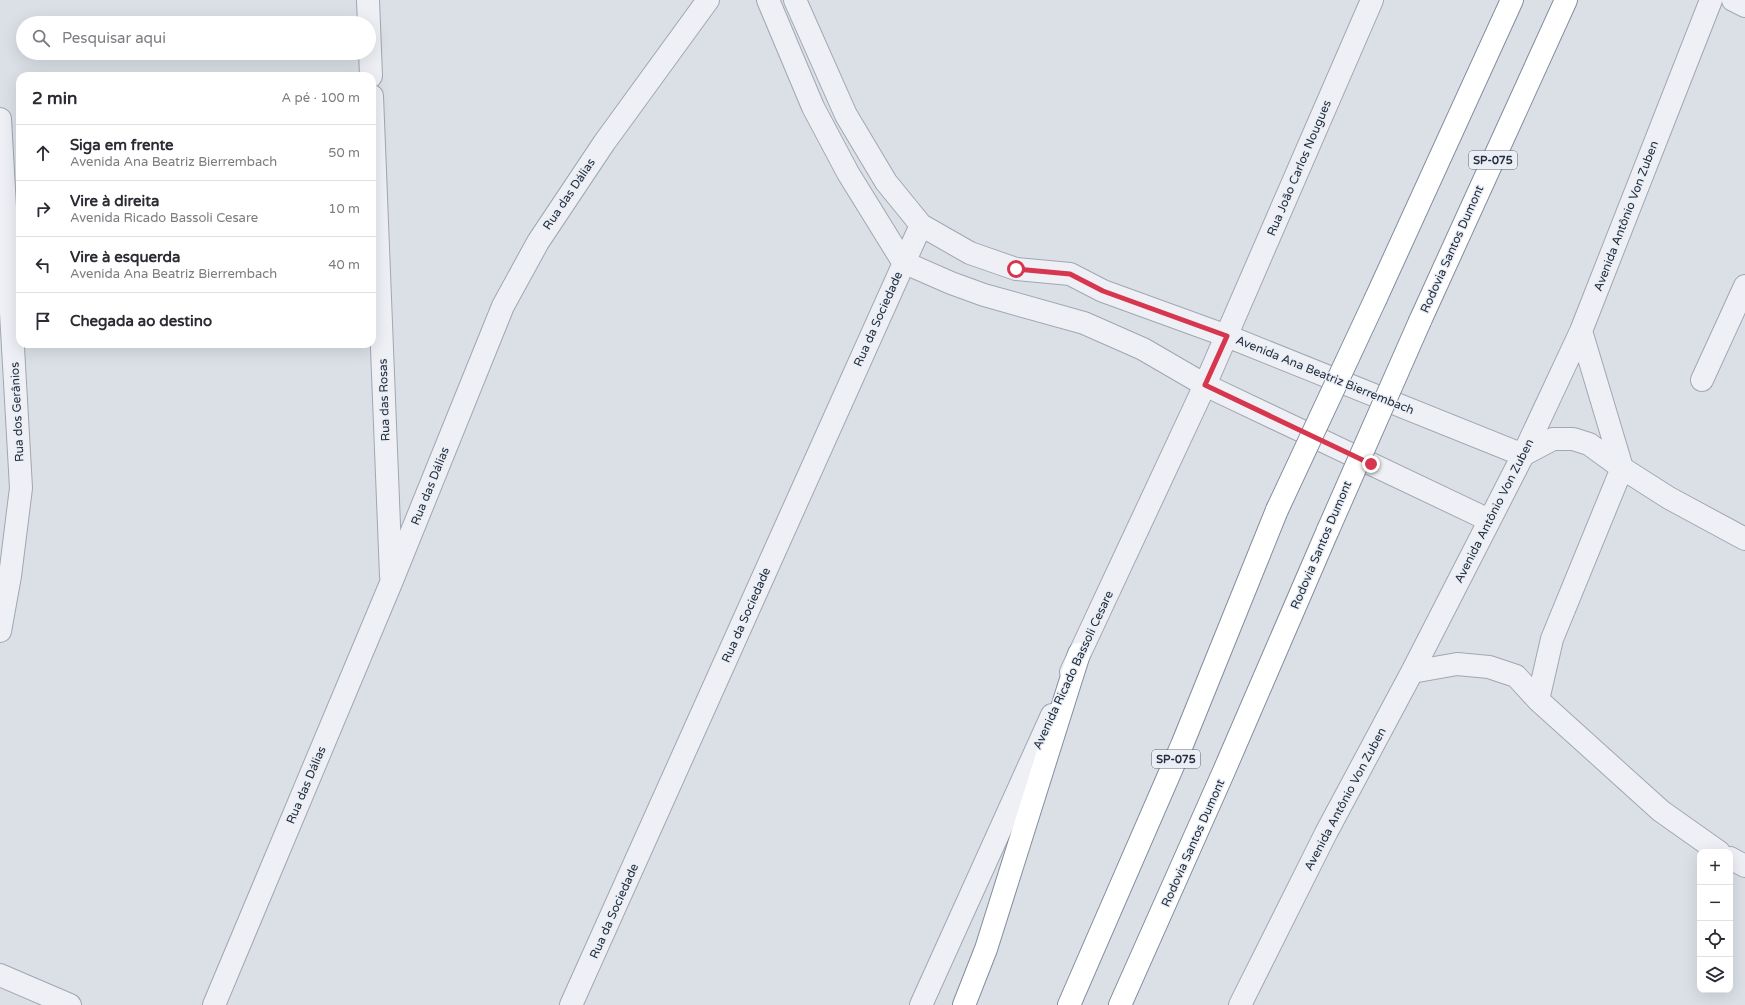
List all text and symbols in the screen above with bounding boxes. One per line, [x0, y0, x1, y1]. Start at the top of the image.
search box [16, 16, 376, 60]
icon: search [30, 27, 52, 49]
text: Pesquisar aqui [62, 29, 166, 47]
text: 2 min [32, 88, 77, 109]
text: A pé · 100 m [281, 90, 360, 106]
street label: Rua João Carlos Nougues [1264, 98, 1334, 238]
text: Siga em frente [70, 136, 174, 154]
street label: Avenida Antônio Von Zuben [1591, 139, 1661, 293]
icon: ahead [32, 142, 54, 164]
text: 50 m [328, 145, 360, 161]
road number: SP-075 [1469, 151, 1517, 169]
text: Avenida Ana Beatriz Bierrembach [70, 154, 277, 170]
street label: Rua das Dálias [540, 155, 598, 232]
street label: Rodovia Santos Dumont [1418, 183, 1487, 315]
text: Vire à direita [70, 192, 159, 210]
icon: right [32, 198, 54, 220]
text: 10 m [328, 201, 360, 217]
text: Avenida Ricado Bassoli Cesare [70, 210, 258, 226]
text: Vire à esquerda [70, 248, 180, 266]
icon: left [32, 254, 54, 276]
text: 40 m [328, 257, 360, 273]
route start [1007, 260, 1025, 278]
text: Avenida Ana Beatriz Bierrembach [70, 266, 277, 282]
street label: Rua da Sociedade [851, 269, 905, 369]
icon: arrive [32, 310, 54, 332]
text: Chegada ao destino [70, 312, 212, 330]
street label: Avenida Ana Beatriz Bierrembach [1234, 333, 1416, 417]
street label: Rua das Rosas [376, 358, 392, 442]
street label: Rua dos Gerânios [7, 361, 27, 462]
street label: Avenida Antônio Von Zuben [1451, 437, 1537, 585]
street label: Rua das Dálias [408, 445, 452, 527]
route end [1362, 455, 1380, 473]
street label: Rodovia Santos Dumont [1288, 478, 1355, 611]
street label: Rua da Sociedade [719, 565, 773, 665]
street label: Avenida Ricado Bassoli Cesare [1030, 588, 1116, 752]
street label: Avenida Antônio Von Zuben [1301, 725, 1389, 873]
street label: Rua das Dálias [283, 744, 329, 826]
road number: SP-075 [1152, 750, 1200, 768]
street label: Rodovia Santos Dumont [1159, 777, 1228, 909]
map controls [1697, 849, 1733, 993]
button: + [1697, 849, 1733, 885]
street label: Rua da Sociedade [587, 861, 641, 961]
button: − [1697, 885, 1733, 921]
button: locate [1697, 921, 1733, 957]
button: layers [1697, 957, 1733, 993]

